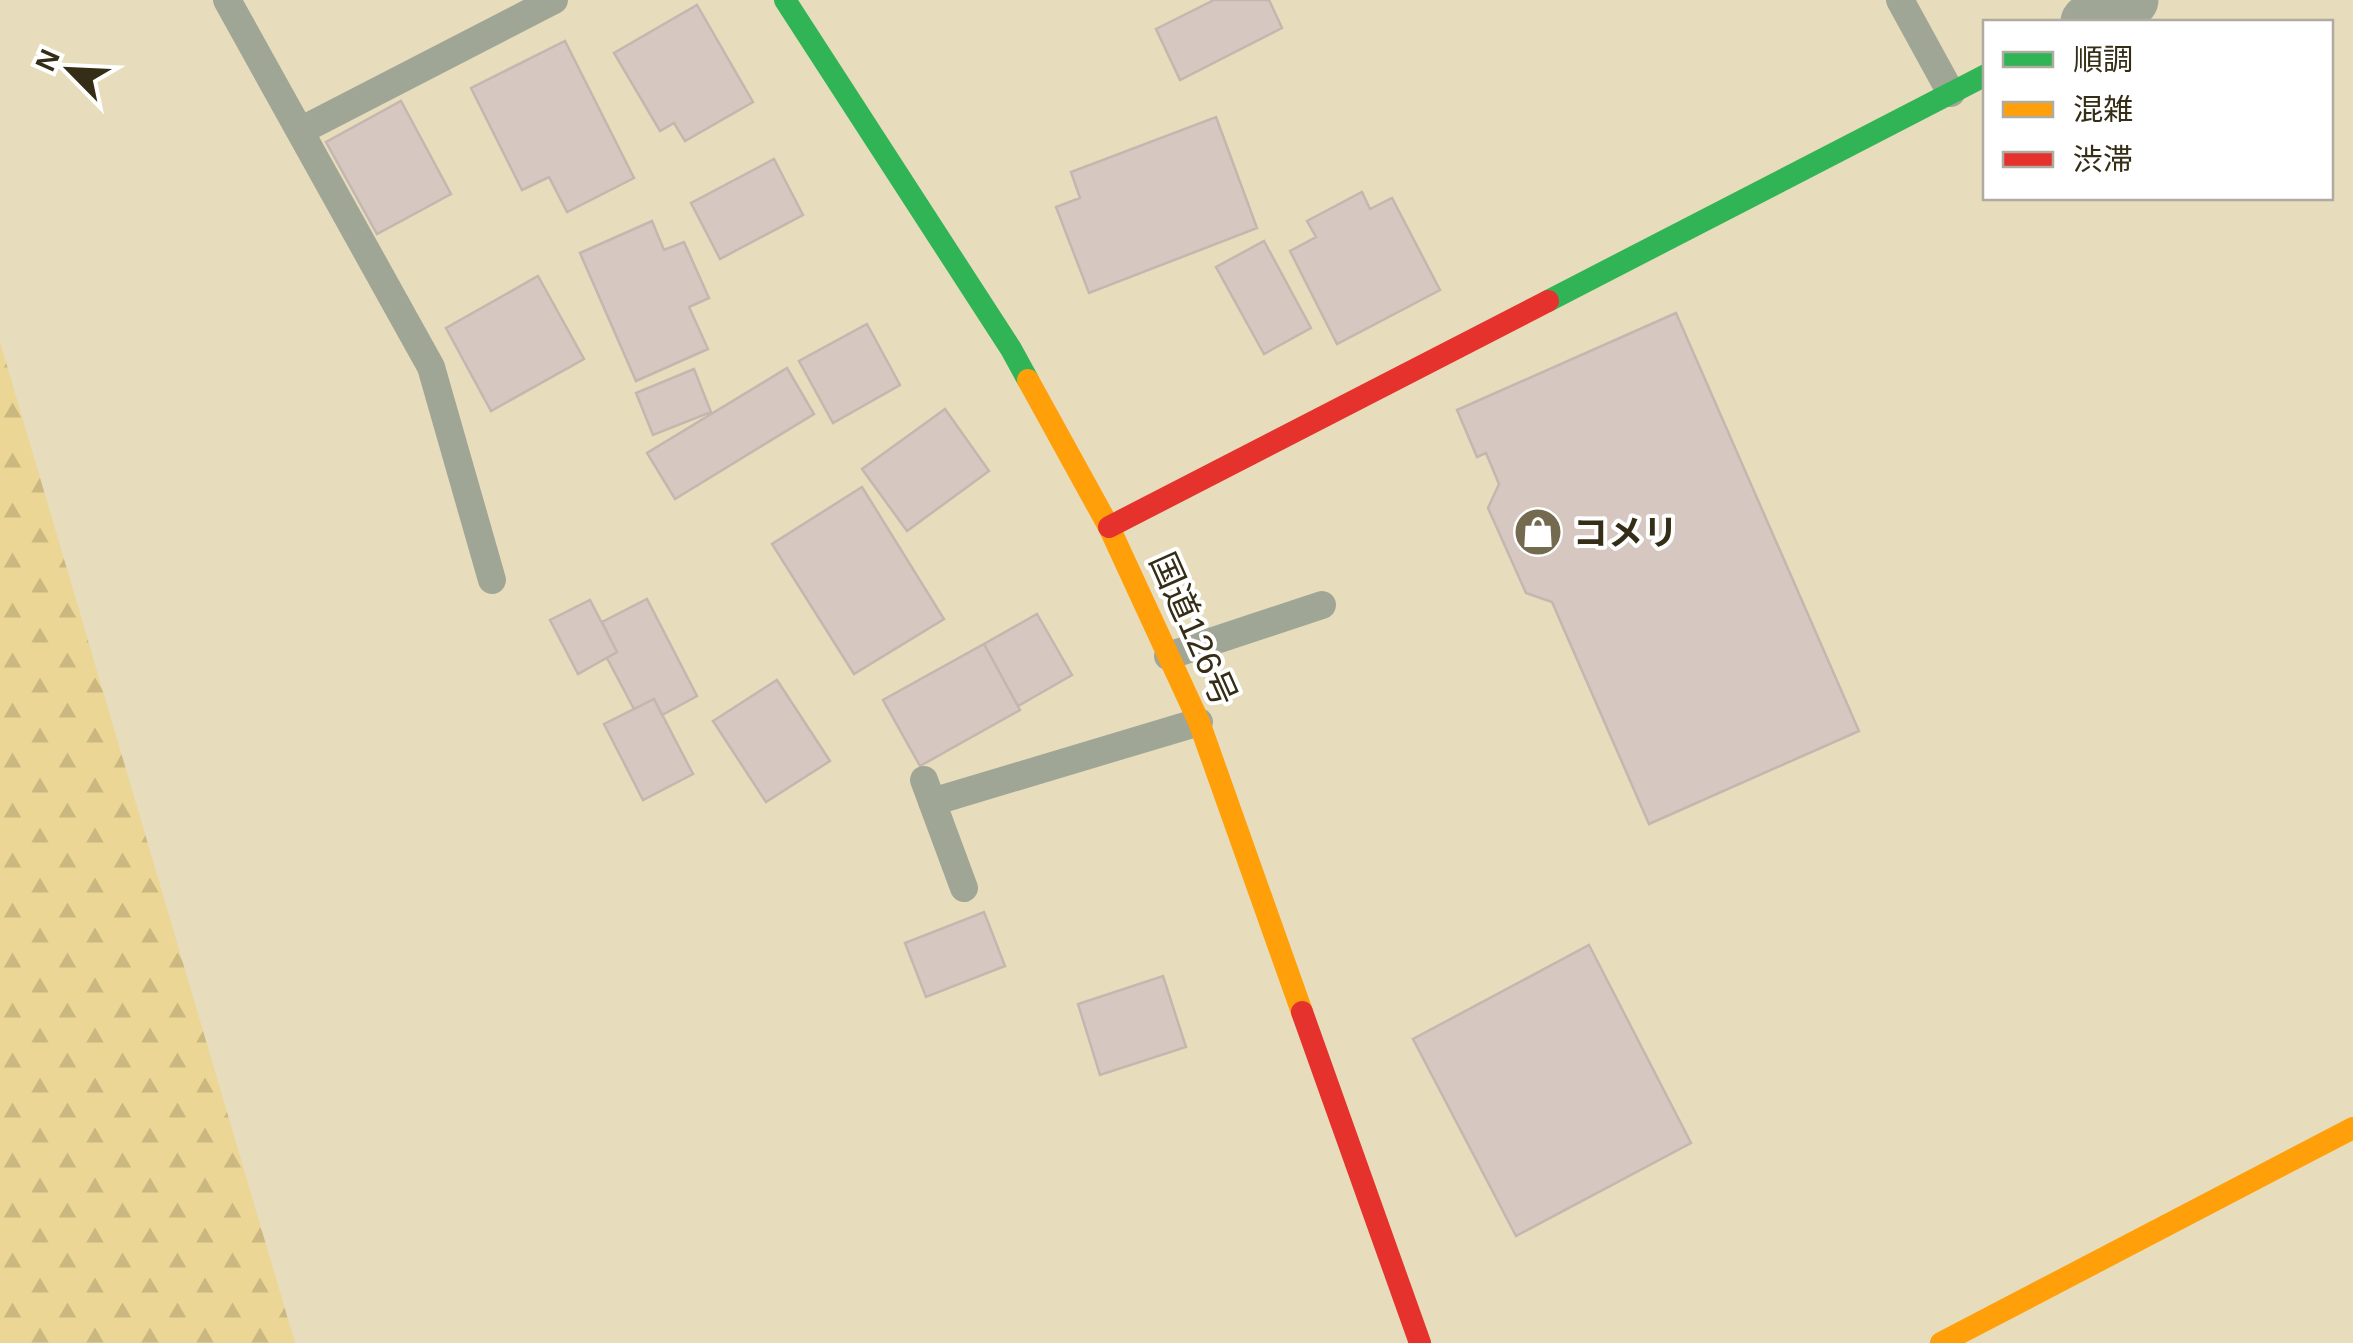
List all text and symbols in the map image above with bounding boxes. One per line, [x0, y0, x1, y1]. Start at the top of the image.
north arrow [20, 20, 120, 120]
legend [1983, 20, 2333, 200]
text: 順調 [2073, 43, 2133, 76]
text: N [29, 44, 66, 76]
text: 混雑 [2073, 93, 2133, 126]
text: 渋滞 [2073, 143, 2133, 176]
shop icon: コメリ [1512, 506, 1564, 558]
place label: コメリ [1573, 513, 1678, 552]
street label: 国道126号 [1143, 546, 1245, 712]

